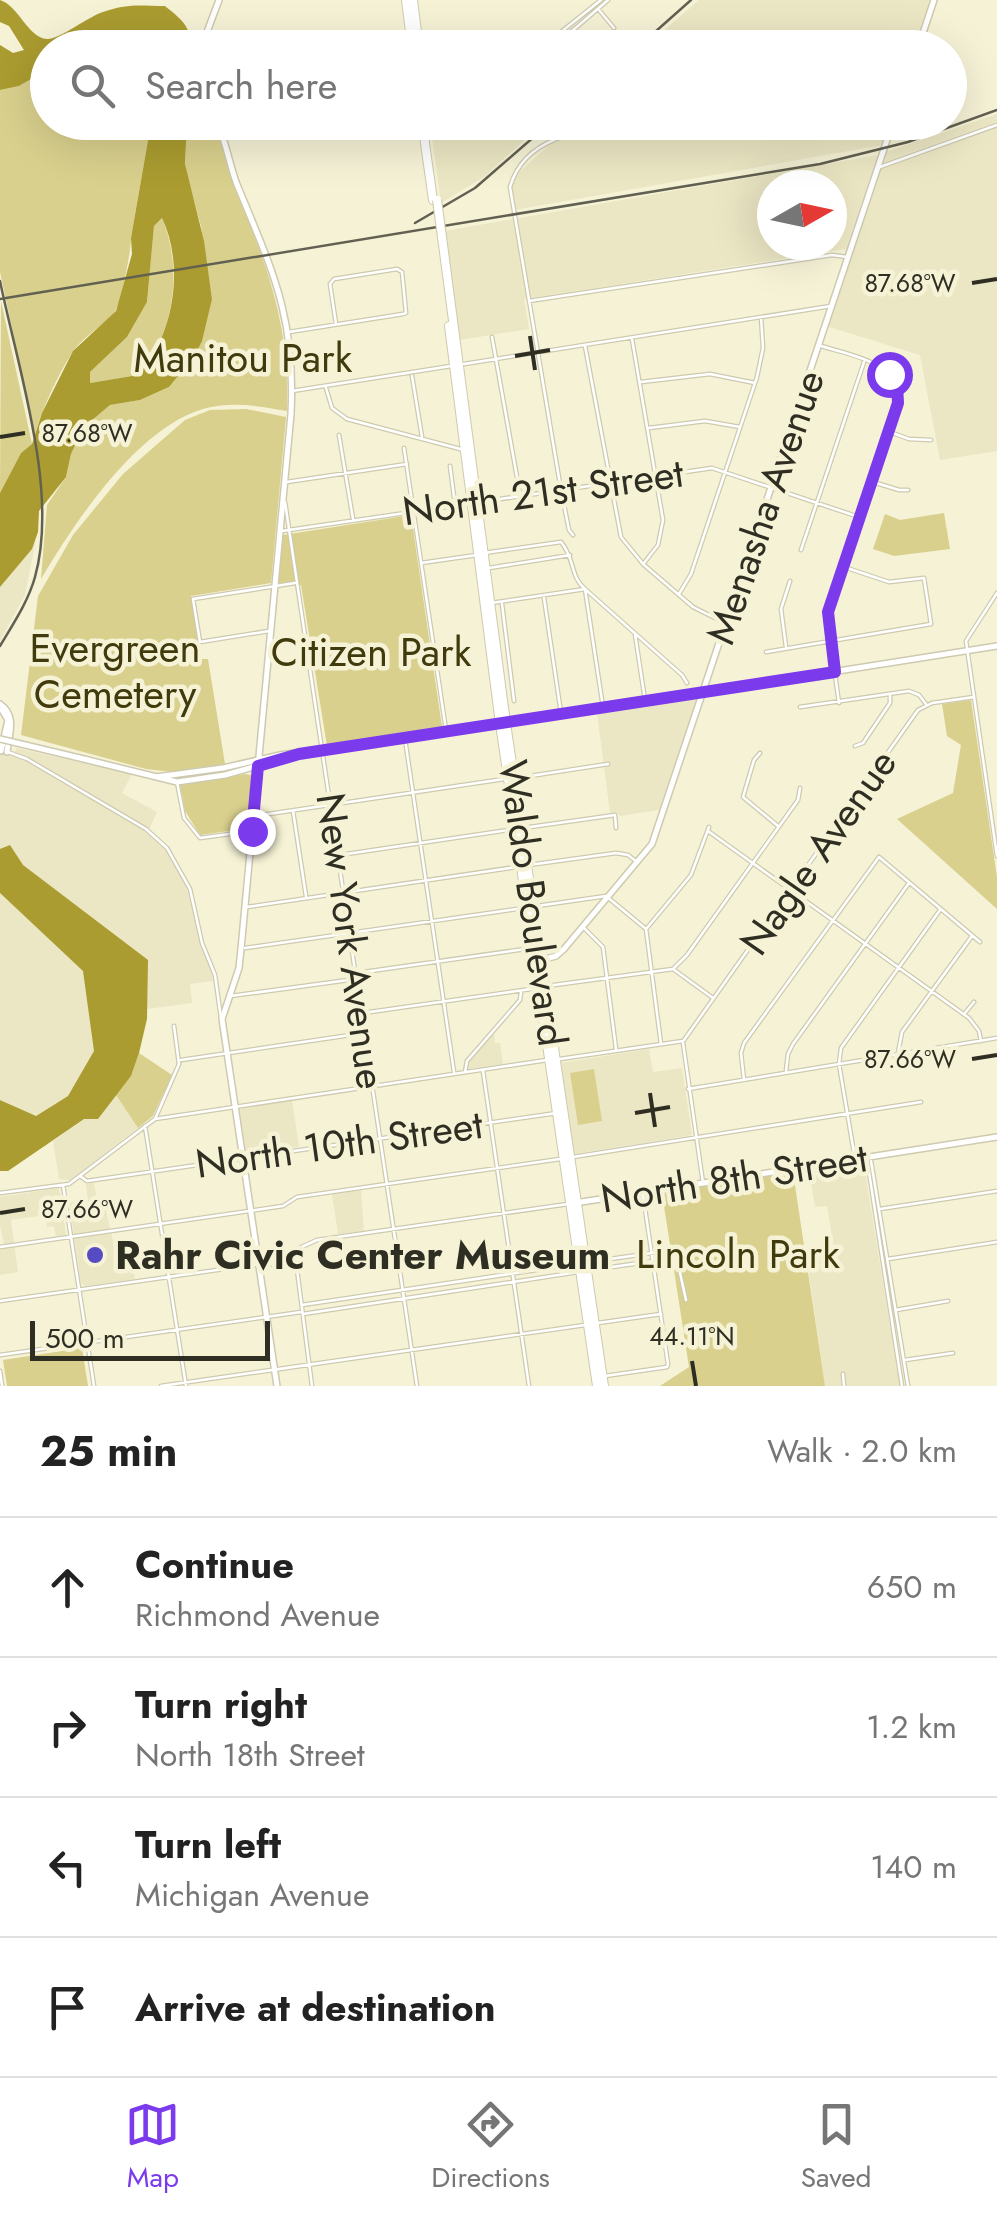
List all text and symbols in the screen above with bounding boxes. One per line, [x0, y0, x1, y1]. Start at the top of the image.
search box [30, 30, 967, 140]
icon: search [65, 58, 120, 113]
text: Search here [145, 58, 337, 113]
north arrow [757, 170, 847, 260]
text: 87.68°W [864, 265, 956, 301]
park label: Manitou Park [134, 329, 353, 387]
route start [867, 352, 913, 398]
street label: Menasha Avenue [691, 362, 839, 652]
text: 87.68°W [41, 415, 133, 451]
street label: North 21st Street [399, 444, 688, 540]
park label: Evergreen Cemetery [30, 619, 200, 723]
park label: Citizen Park [271, 623, 472, 681]
street label: Nagle Avenue [726, 737, 910, 967]
street label: Waldo Boulevard [484, 756, 582, 1050]
street label: New York Avenue [302, 789, 400, 1093]
route end [230, 809, 276, 855]
text: 87.66°W [864, 1041, 956, 1077]
street label: North 10th Street [192, 1095, 487, 1193]
street label: North 8th Street [597, 1128, 872, 1228]
text: 87.66°W [41, 1191, 133, 1227]
park label: Lincoln Park [636, 1225, 840, 1283]
place label: Rahr Civic Center Museum [115, 1226, 610, 1284]
marker: Rahr Civic Center Museum [84, 1244, 106, 1266]
scale bar [30, 1316, 270, 1360]
text: 500 m [45, 1318, 125, 1359]
text: 44.11°N [649, 1318, 735, 1354]
text: 25 min [40, 1421, 177, 1482]
text: Walk · 2.0 km [767, 1428, 957, 1474]
text: Continue [135, 1537, 294, 1592]
icon: ahead [40, 1560, 95, 1615]
text: 650 m [867, 1564, 957, 1610]
text: Richmond Avenue [135, 1592, 380, 1638]
text: Turn right [135, 1677, 307, 1732]
icon: right [40, 1700, 95, 1755]
text: 1.2 km [866, 1704, 957, 1750]
text: North 18th Street [135, 1732, 365, 1778]
text: Turn left [135, 1817, 281, 1872]
icon: left [40, 1840, 95, 1895]
text: 140 m [870, 1844, 957, 1890]
text: Michigan Avenue [135, 1872, 369, 1918]
icon: arrive [40, 1980, 95, 2035]
text: Arrive at destination [135, 1980, 496, 2035]
tab: Map [125, 2097, 180, 2198]
tab: Directions [431, 2097, 550, 2198]
tab: Saved [801, 2097, 872, 2198]

